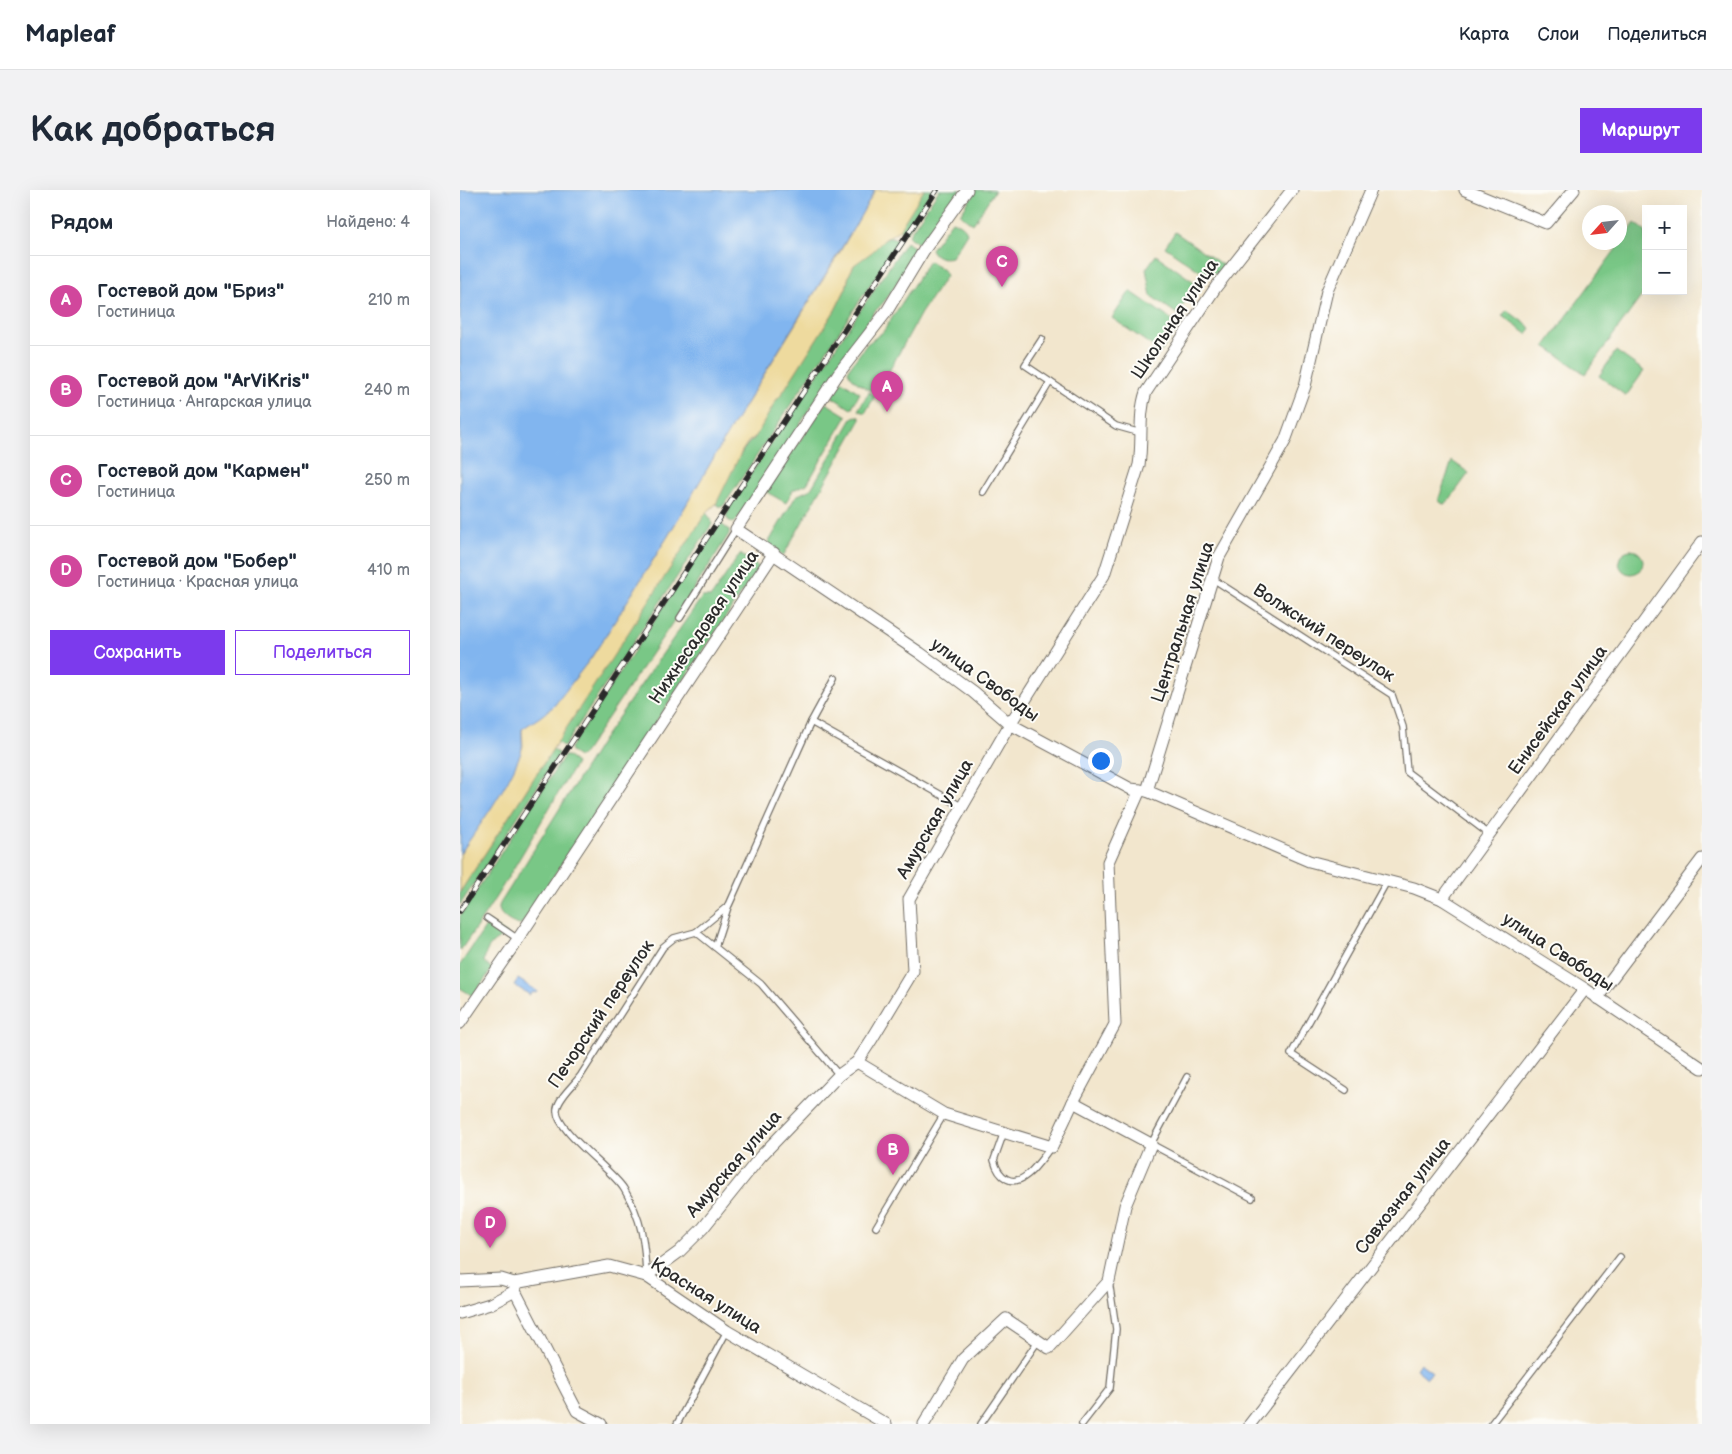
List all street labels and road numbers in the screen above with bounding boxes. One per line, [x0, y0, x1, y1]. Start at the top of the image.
street label: Школьная улица [1127, 255, 1223, 383]
street label: Центральная улица [1147, 539, 1219, 705]
street label: Нижнесадовая улица [645, 546, 763, 708]
street label: Волжский переулок [1249, 579, 1399, 687]
street label: улица Свободы [927, 634, 1043, 726]
street label: Енисейская улица [1504, 641, 1612, 779]
street label: Амурская улица [892, 755, 978, 883]
street label: улица Свободы [1498, 908, 1618, 996]
street label: Печорский переулок [544, 936, 659, 1092]
street label: Амурская улица [681, 1106, 786, 1222]
street label: Совхозная улица [1351, 1133, 1455, 1259]
street label: Красная улица [647, 1254, 766, 1339]

